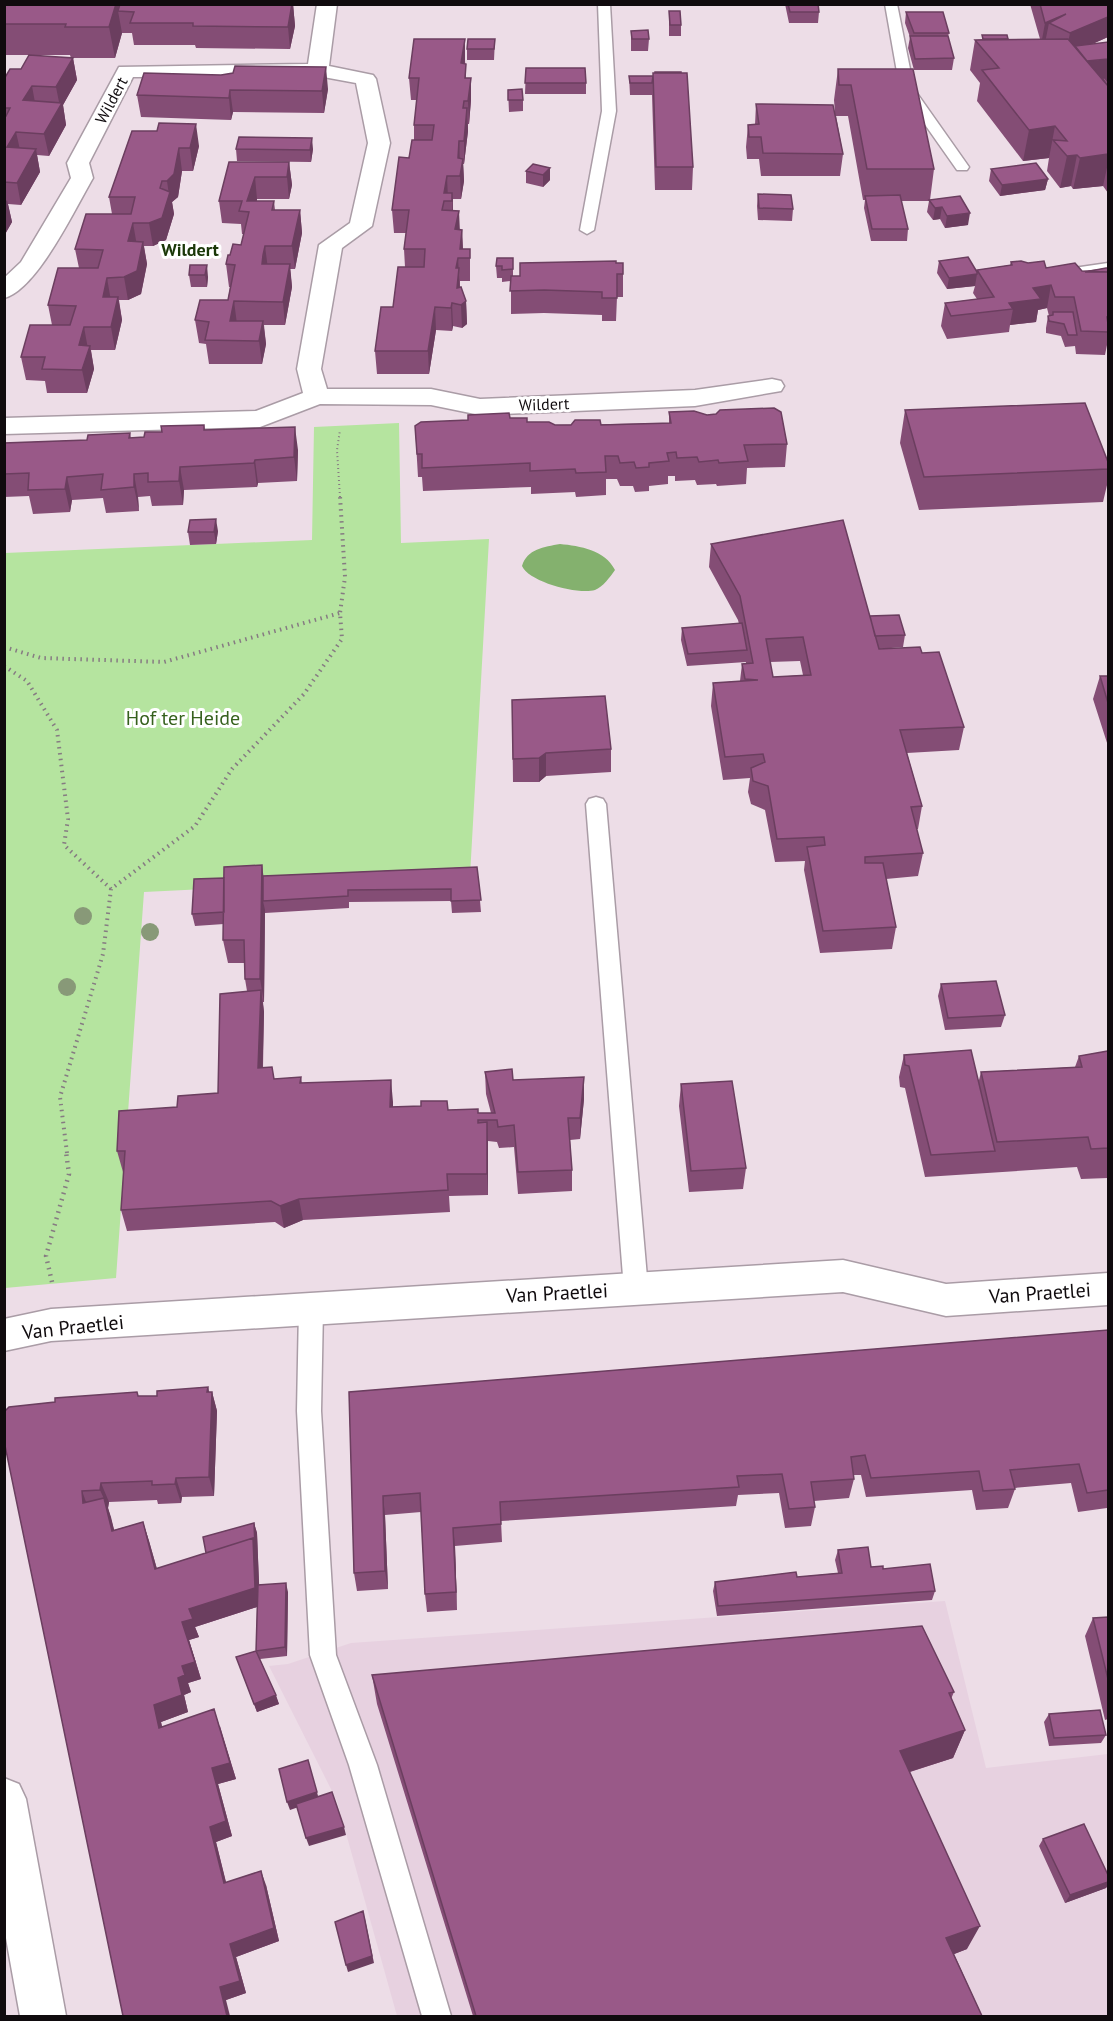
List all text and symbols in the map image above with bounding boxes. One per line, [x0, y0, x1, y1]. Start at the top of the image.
street label: Wildert [90, 73, 132, 127]
district label: Wildert [161, 238, 220, 261]
street label: Wildert [519, 393, 570, 415]
park label: Hof ter Heide [126, 705, 240, 731]
street label: Van Praetlei [987, 1276, 1092, 1310]
street label: Van Praetlei [504, 1277, 609, 1309]
street label: Van Praetlei [20, 1309, 125, 1345]

